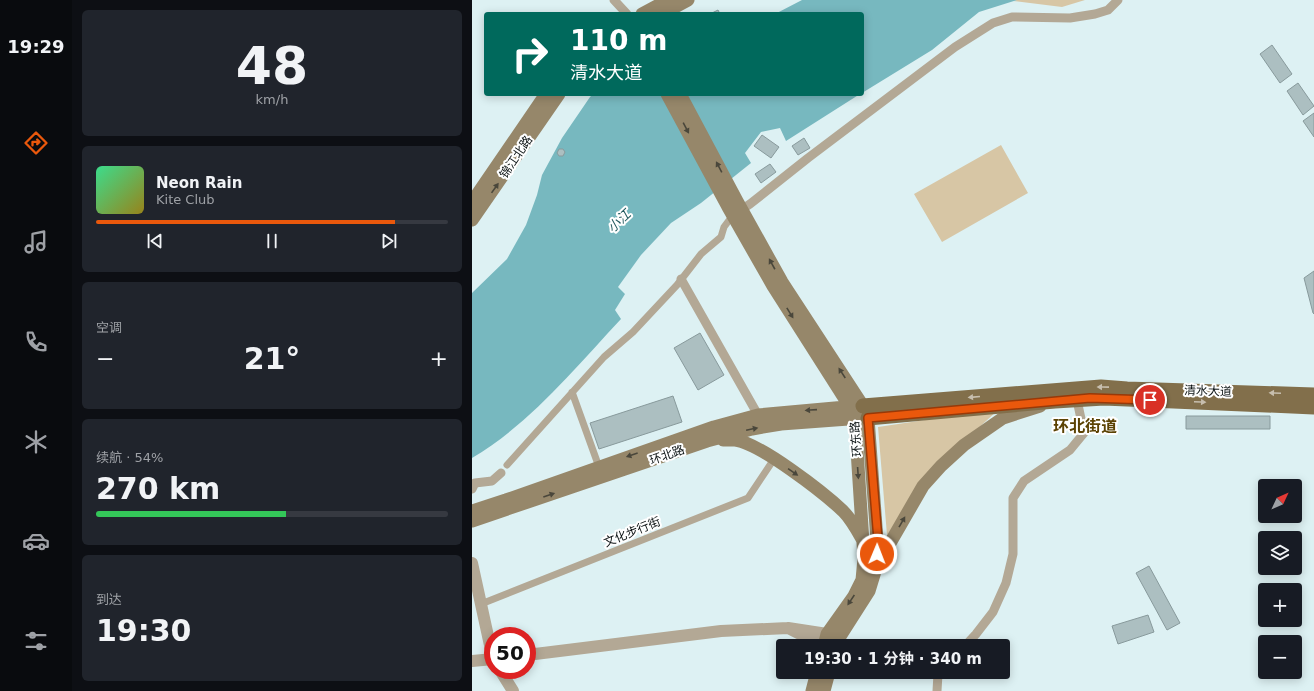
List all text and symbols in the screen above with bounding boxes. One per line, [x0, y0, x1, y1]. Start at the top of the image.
text: 110 m [570, 24, 667, 57]
icon: right [504, 28, 556, 80]
text: 19:29 [7, 36, 65, 57]
text: 48 [236, 36, 308, 96]
text: 清水大道 [570, 62, 642, 83]
text: km/h [256, 92, 288, 107]
one-way arrow [683, 122, 689, 134]
icon: directions [22, 129, 50, 157]
street label: 锦江北路 [497, 133, 535, 181]
one-way arrow [715, 161, 722, 172]
text: Neon Rain [156, 174, 242, 192]
one-way arrow [491, 183, 499, 193]
text: Kite Club [156, 192, 215, 207]
water label: 小江 [604, 205, 635, 235]
icon: music [22, 228, 50, 256]
icon: previous [144, 230, 166, 252]
icon: pause [261, 230, 283, 252]
icon: next [378, 230, 400, 252]
one-way arrow [769, 258, 776, 269]
one-way arrow [787, 307, 794, 319]
text: 空调 [96, 320, 122, 335]
icon: phone [22, 328, 50, 356]
text: 21° [244, 341, 300, 376]
text: − [96, 346, 114, 371]
text: + [430, 346, 448, 371]
one-way arrow [838, 368, 846, 378]
pin [1133, 383, 1167, 417]
street label: 清水大道 [1184, 383, 1232, 399]
one-way arrow [1097, 384, 1109, 391]
icon: arrive [1139, 389, 1161, 411]
one-way arrow [1268, 390, 1281, 396]
one-way arrow [968, 394, 980, 401]
one-way arrow [1194, 399, 1206, 406]
one-way arrow [805, 406, 817, 413]
district label: 环北街道 [1053, 417, 1117, 436]
street label: 环东路 [847, 420, 865, 458]
one-way arrow [746, 426, 758, 432]
icon: climate [22, 428, 50, 456]
street label: 环北路 [648, 443, 686, 467]
text: 续航 · 54% [96, 450, 163, 465]
one-way arrow [625, 452, 637, 458]
one-way arrow [855, 467, 862, 479]
one-way arrow [788, 468, 798, 476]
text: 270 km [96, 471, 220, 506]
north arrow [1258, 479, 1302, 523]
map controls [1258, 479, 1302, 679]
one-way arrow [543, 492, 555, 498]
street label: 文化步行街 [602, 514, 662, 550]
one-way arrow [899, 516, 906, 528]
icon: car [22, 527, 50, 555]
button: layers [1258, 531, 1302, 575]
position arrow [856, 533, 898, 575]
button: + [1258, 583, 1302, 627]
text: 到达 [96, 592, 122, 607]
one-way arrow [847, 595, 855, 605]
text: 19:30 [96, 613, 192, 648]
icon: filters [22, 627, 50, 655]
speed limit sign: 50 [484, 627, 536, 679]
button: − [1258, 635, 1302, 679]
text: 19:30 · 1 分钟 · 340 m [804, 650, 982, 668]

